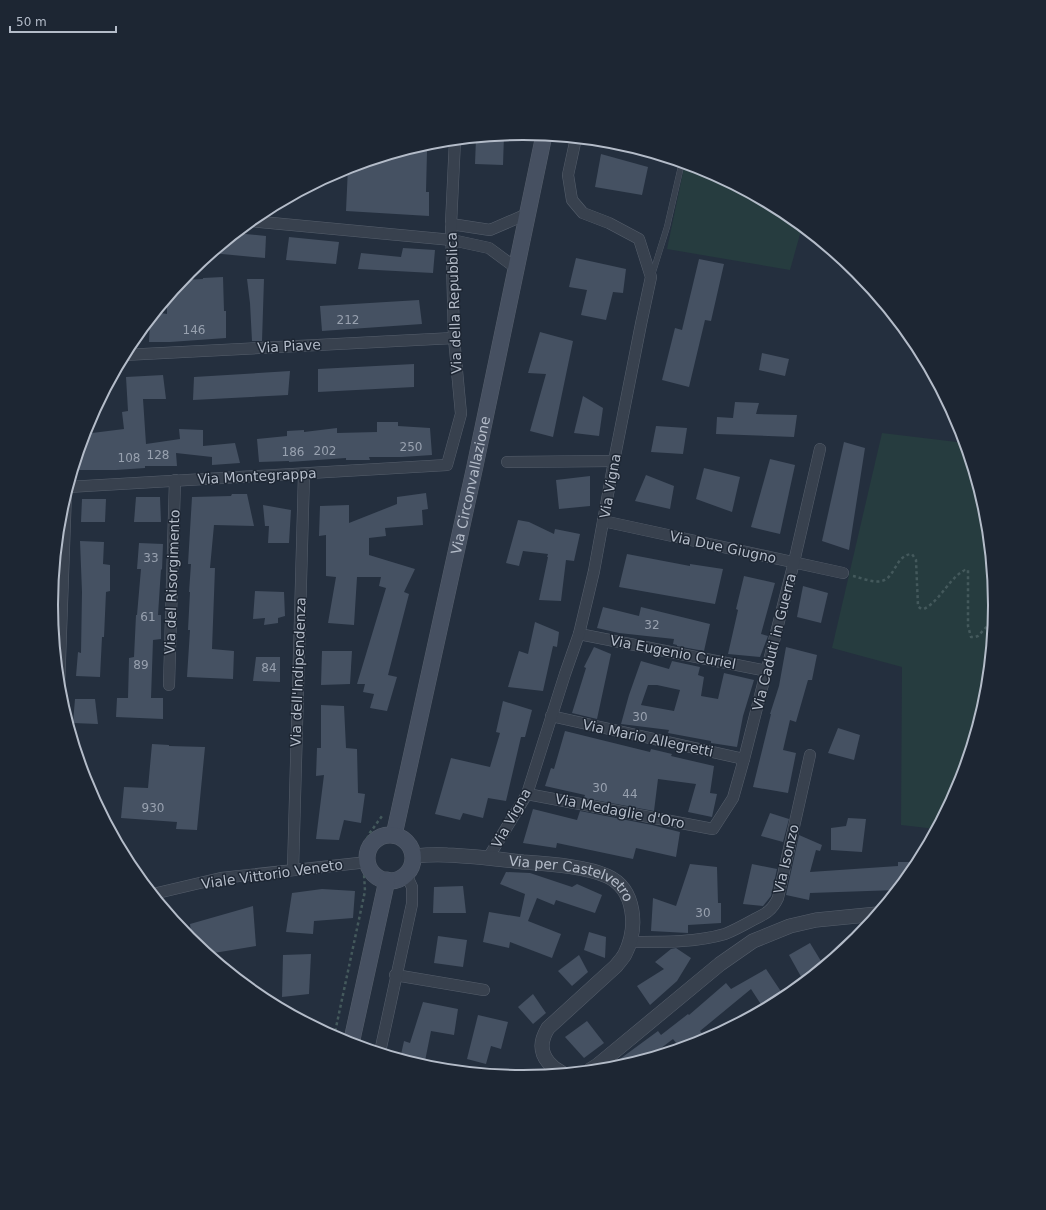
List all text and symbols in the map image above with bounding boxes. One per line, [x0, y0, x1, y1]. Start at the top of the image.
scale bar [10, 8, 116, 34]
text: 50 m [16, 15, 47, 29]
street label: Via della Repubblica [444, 232, 464, 374]
house number: 212 [337, 313, 359, 327]
house number: 146 [183, 323, 205, 337]
street label: Via Piave [257, 336, 321, 356]
street label: Via Circonvallazione [448, 415, 493, 556]
house number: 250 [400, 440, 422, 454]
house number: 202 [314, 444, 336, 458]
house number: 186 [282, 445, 304, 459]
house number: 128 [147, 448, 169, 462]
house number: 108 [118, 451, 140, 465]
street label: Via Vigna [596, 452, 624, 520]
street label: Via Montegrappa [197, 465, 317, 487]
street label: Via del Risorgimento [161, 509, 183, 655]
street label: Via Due Giugno [668, 528, 778, 566]
house number: 33 [143, 551, 159, 565]
street label: Via Caduti in Guerra [749, 571, 799, 713]
street label: Via dell'Indipendenza [287, 597, 309, 747]
house number: 61 [140, 610, 156, 624]
house number: 32 [644, 618, 660, 632]
street label: Via Eugenio Curiel [609, 632, 737, 672]
house number: 89 [133, 658, 149, 672]
house number: 84 [261, 661, 277, 675]
house number: 30 [632, 710, 648, 724]
street label: Via Mario Allegretti [581, 716, 715, 760]
house number: 30 [592, 781, 608, 795]
street label: Via Vigna [488, 785, 534, 851]
house number: 44 [622, 787, 638, 801]
street label: Via Medaglie d'Oro [554, 791, 686, 831]
house number: 930 [142, 801, 164, 815]
street label: Via Isonzo [770, 823, 802, 895]
street label: Via per Castelvetro [508, 852, 637, 904]
street label: Viale Vittorio Veneto [200, 856, 344, 892]
house number: 30 [695, 906, 711, 920]

